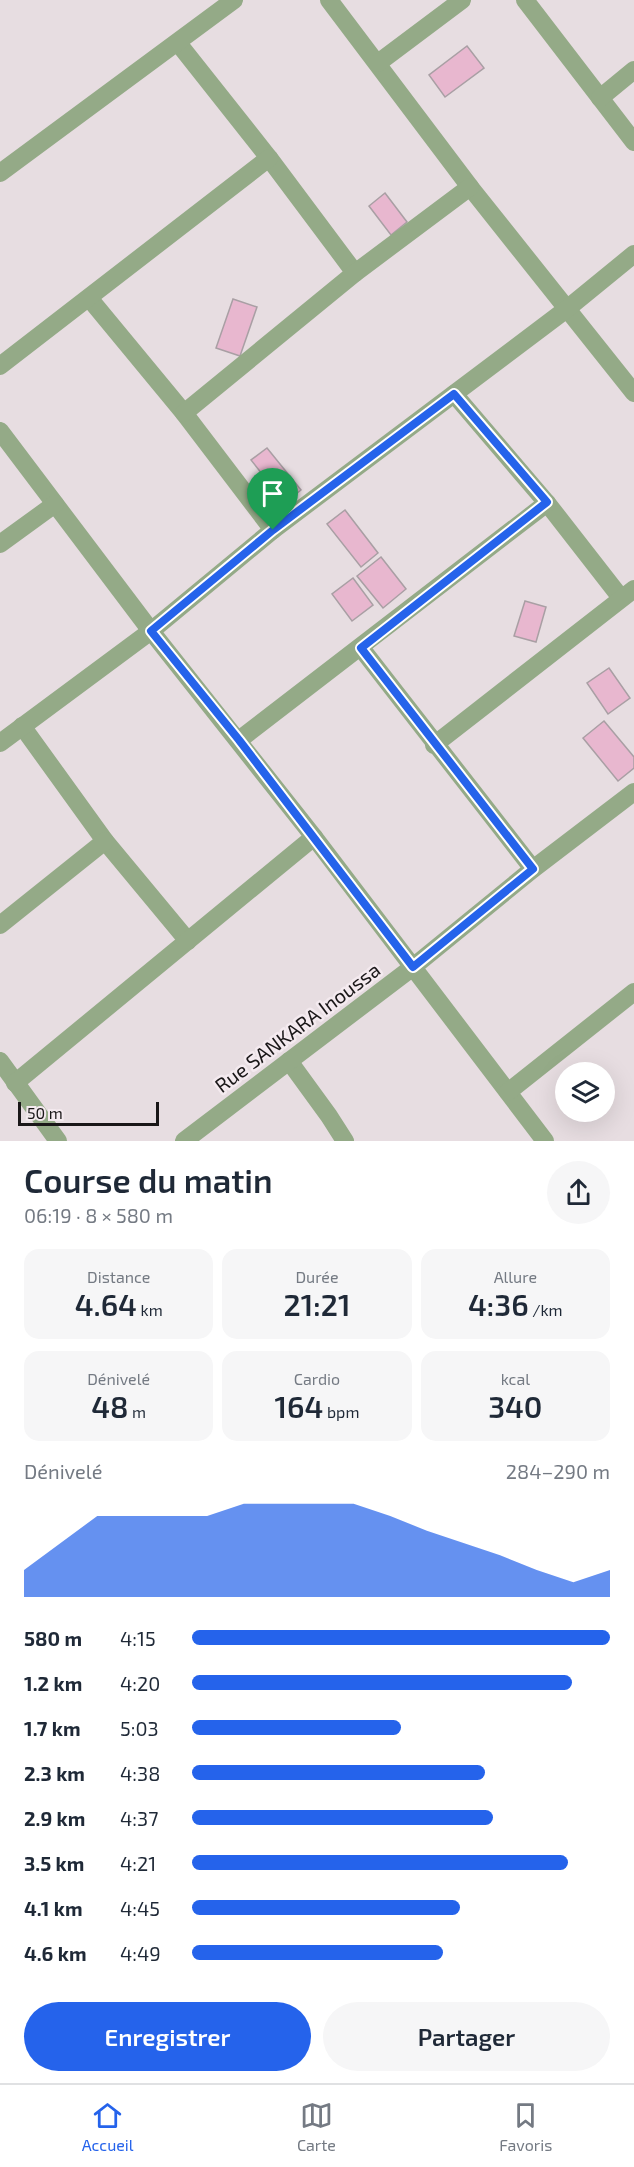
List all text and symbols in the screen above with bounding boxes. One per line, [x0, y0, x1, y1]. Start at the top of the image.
pin [247, 468, 298, 530]
icon: arrive [256, 477, 289, 510]
street label: Rue SANKARA Inoussa [210, 957, 384, 1097]
map controls [555, 1062, 615, 1122]
button: layers [555, 1062, 615, 1122]
scale bar [18, 1099, 159, 1126]
text: 50 m [27, 1103, 63, 1122]
text: Course du matin [24, 1160, 273, 1200]
button: share [547, 1161, 610, 1224]
text: 06:19 · 8 × 580 m [24, 1203, 173, 1227]
text: Distance [87, 1267, 150, 1286]
text: Durée [295, 1267, 339, 1286]
text: Allure [494, 1267, 537, 1286]
text: 4.64 [75, 1286, 137, 1322]
text: 21:21 [284, 1286, 350, 1322]
text: 4:36 [468, 1286, 529, 1322]
text: km [137, 1300, 163, 1319]
text: /km [529, 1300, 563, 1319]
text: Dénivelé [87, 1369, 150, 1388]
text: Cardio [294, 1369, 340, 1388]
text: kcal [501, 1369, 530, 1388]
text: 48 [91, 1388, 129, 1424]
text: 164 [275, 1388, 323, 1424]
text: 340 [488, 1388, 542, 1424]
text: m [129, 1402, 146, 1421]
text: bpm [323, 1402, 359, 1421]
text: Dénivelé [24, 1459, 103, 1483]
text: 284–290 m [506, 1459, 610, 1483]
text: 580 m [24, 1626, 82, 1650]
text: 4:15 [120, 1626, 156, 1650]
text: 1.2 km [24, 1671, 82, 1695]
text: 4:20 [120, 1671, 160, 1695]
text: 1.7 km [24, 1716, 81, 1740]
text: 5:03 [120, 1716, 159, 1740]
text: 2.3 km [24, 1761, 85, 1785]
text: 4:38 [120, 1761, 160, 1785]
text: 2.9 km [24, 1806, 85, 1830]
text: 4:37 [120, 1806, 158, 1830]
text: 3.5 km [24, 1851, 84, 1875]
text: 4:21 [120, 1851, 156, 1875]
text: 4.1 km [24, 1896, 83, 1920]
text: 4:45 [120, 1896, 160, 1920]
text: 4.6 km [24, 1941, 87, 1965]
text: 4:49 [120, 1941, 161, 1965]
button: Enregistrer [24, 2002, 311, 2071]
button: Partager [323, 2002, 610, 2071]
tab: Accueil [82, 2099, 134, 2154]
tab: Carte [297, 2099, 336, 2154]
tab: Favoris [499, 2099, 552, 2154]

